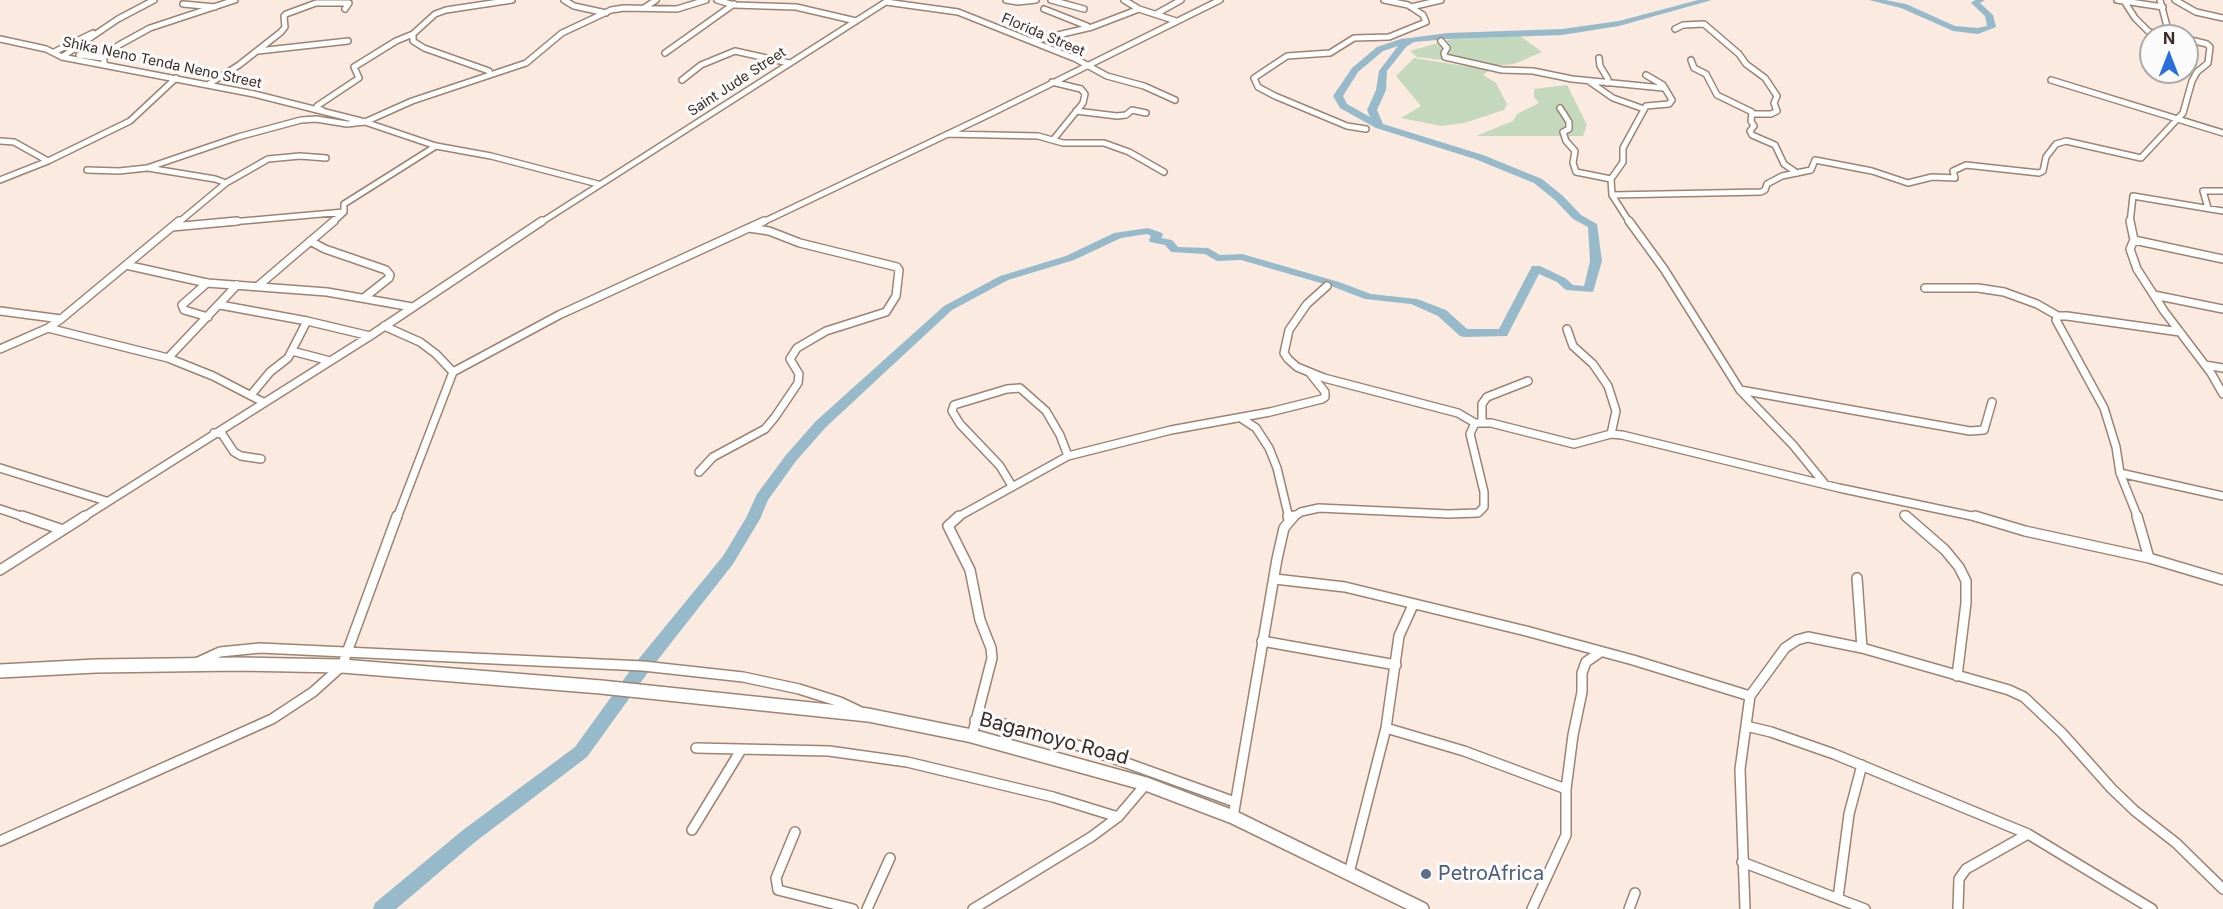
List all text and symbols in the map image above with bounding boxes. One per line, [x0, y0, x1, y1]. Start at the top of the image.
street label: Florida Street [999, 10, 1087, 60]
north arrow [2139, 24, 2199, 84]
text: N [2163, 28, 2175, 48]
street label: Shika Neno Tenda Neno Street [61, 34, 263, 92]
street label: Saint Jude Street [685, 44, 789, 120]
street label: Bagamoyo Road [977, 708, 1131, 770]
place label: PetroAfrica [1438, 862, 1544, 886]
marker: PetroAfrica [1419, 867, 1433, 881]

